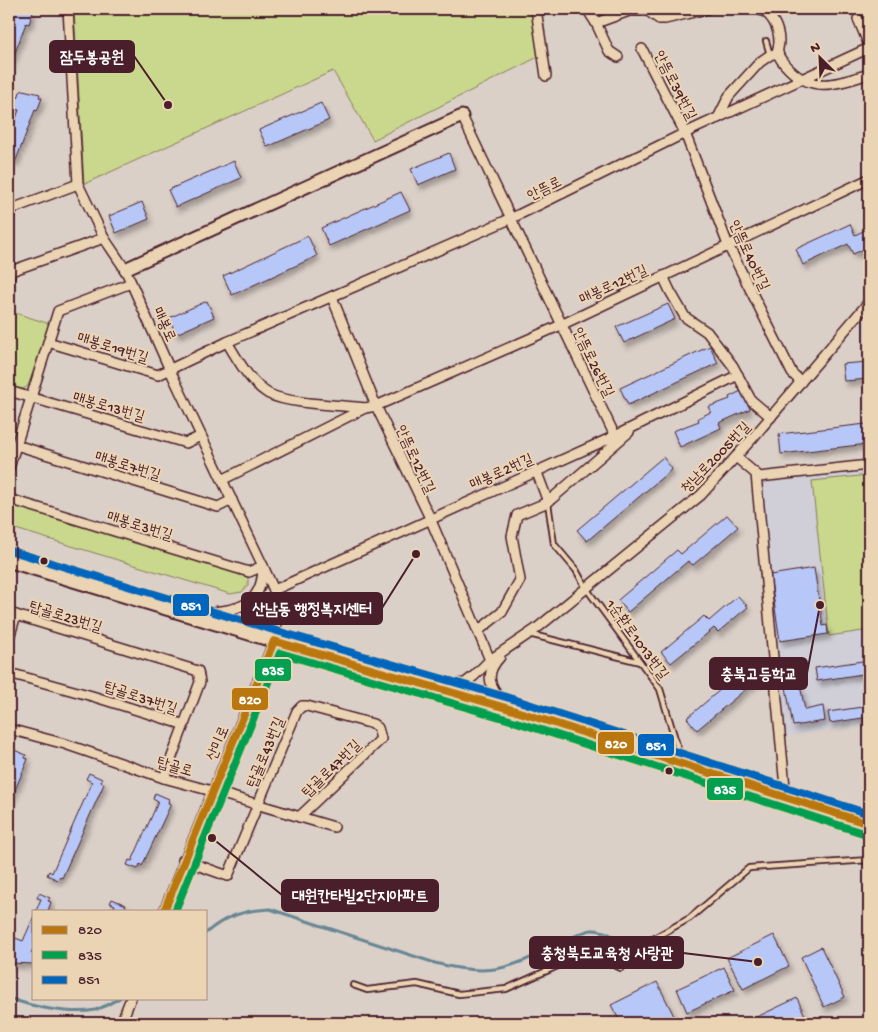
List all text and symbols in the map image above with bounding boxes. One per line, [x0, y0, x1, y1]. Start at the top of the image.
north arrow [796, 32, 846, 82]
text: N [808, 39, 823, 58]
callout: 잠두봉공원 [50, 41, 134, 72]
street label: 안뜸로39번길 [649, 48, 699, 124]
text: 잠두봉공원 [60, 49, 124, 69]
street label: 안뜸로 [525, 174, 565, 206]
street label: 안뜸로40번길 [724, 218, 772, 294]
street label: 매봉로12번길 [577, 262, 651, 310]
street label: 매봉로 [148, 305, 179, 345]
street label: 안뜸로26번길 [568, 325, 617, 401]
street label: 매봉로19번길 [74, 329, 150, 368]
street label: 매봉로13번길 [70, 389, 147, 427]
street label: 청남로2005번길 [678, 419, 755, 498]
street label: 안뜸로12번길 [390, 423, 438, 497]
street label: 매봉로7번길 [92, 448, 163, 485]
street label: 매봉로2번길 [467, 451, 536, 495]
street label: 매봉로3번길 [104, 508, 175, 545]
unlabelled marker [39, 556, 49, 566]
line badge: 851 [172, 593, 210, 617]
callout: 산남동 행정복지센터 [242, 593, 382, 624]
street label: 1순환로1013번길 [601, 596, 672, 684]
street label: 탑골로23번길 [27, 598, 104, 638]
text: 851 [181, 599, 202, 616]
text: 산남동 행정복지센터 [252, 602, 372, 621]
line badge: 835 [254, 658, 292, 682]
callout: 충북고등학교 [710, 658, 807, 689]
text: 835 [262, 664, 285, 681]
text: 충북고등학교 [720, 666, 798, 686]
street label: 탑골로37번길 [101, 679, 179, 719]
line badge: 820 [231, 687, 269, 711]
text: 820 [239, 693, 261, 710]
street label: 탑골로43번길 [244, 715, 290, 791]
street label: 산미로 [203, 724, 234, 764]
line badge: 820 [597, 731, 635, 755]
line badge: 851 [637, 733, 675, 757]
street label: 탑골로47번길 [299, 737, 366, 802]
text: 820 [605, 737, 627, 754]
text: 851 [646, 739, 667, 756]
street label: 탑골로 [155, 754, 194, 782]
unlabelled marker [664, 766, 674, 776]
line badge: 835 [706, 777, 744, 801]
text: 835 [714, 783, 737, 800]
callout: 대원칸타빌2단지아파트 [282, 880, 438, 911]
text: 대원칸타빌2단지아파트 [292, 888, 428, 908]
legend [32, 910, 208, 1000]
text: 820 [78, 922, 103, 940]
callout: 충청북도교육청 사랑관 [530, 937, 683, 968]
text: 충청북도교육청 사랑관 [541, 945, 673, 965]
text: 835 [78, 948, 102, 966]
text: 851 [78, 972, 100, 990]

